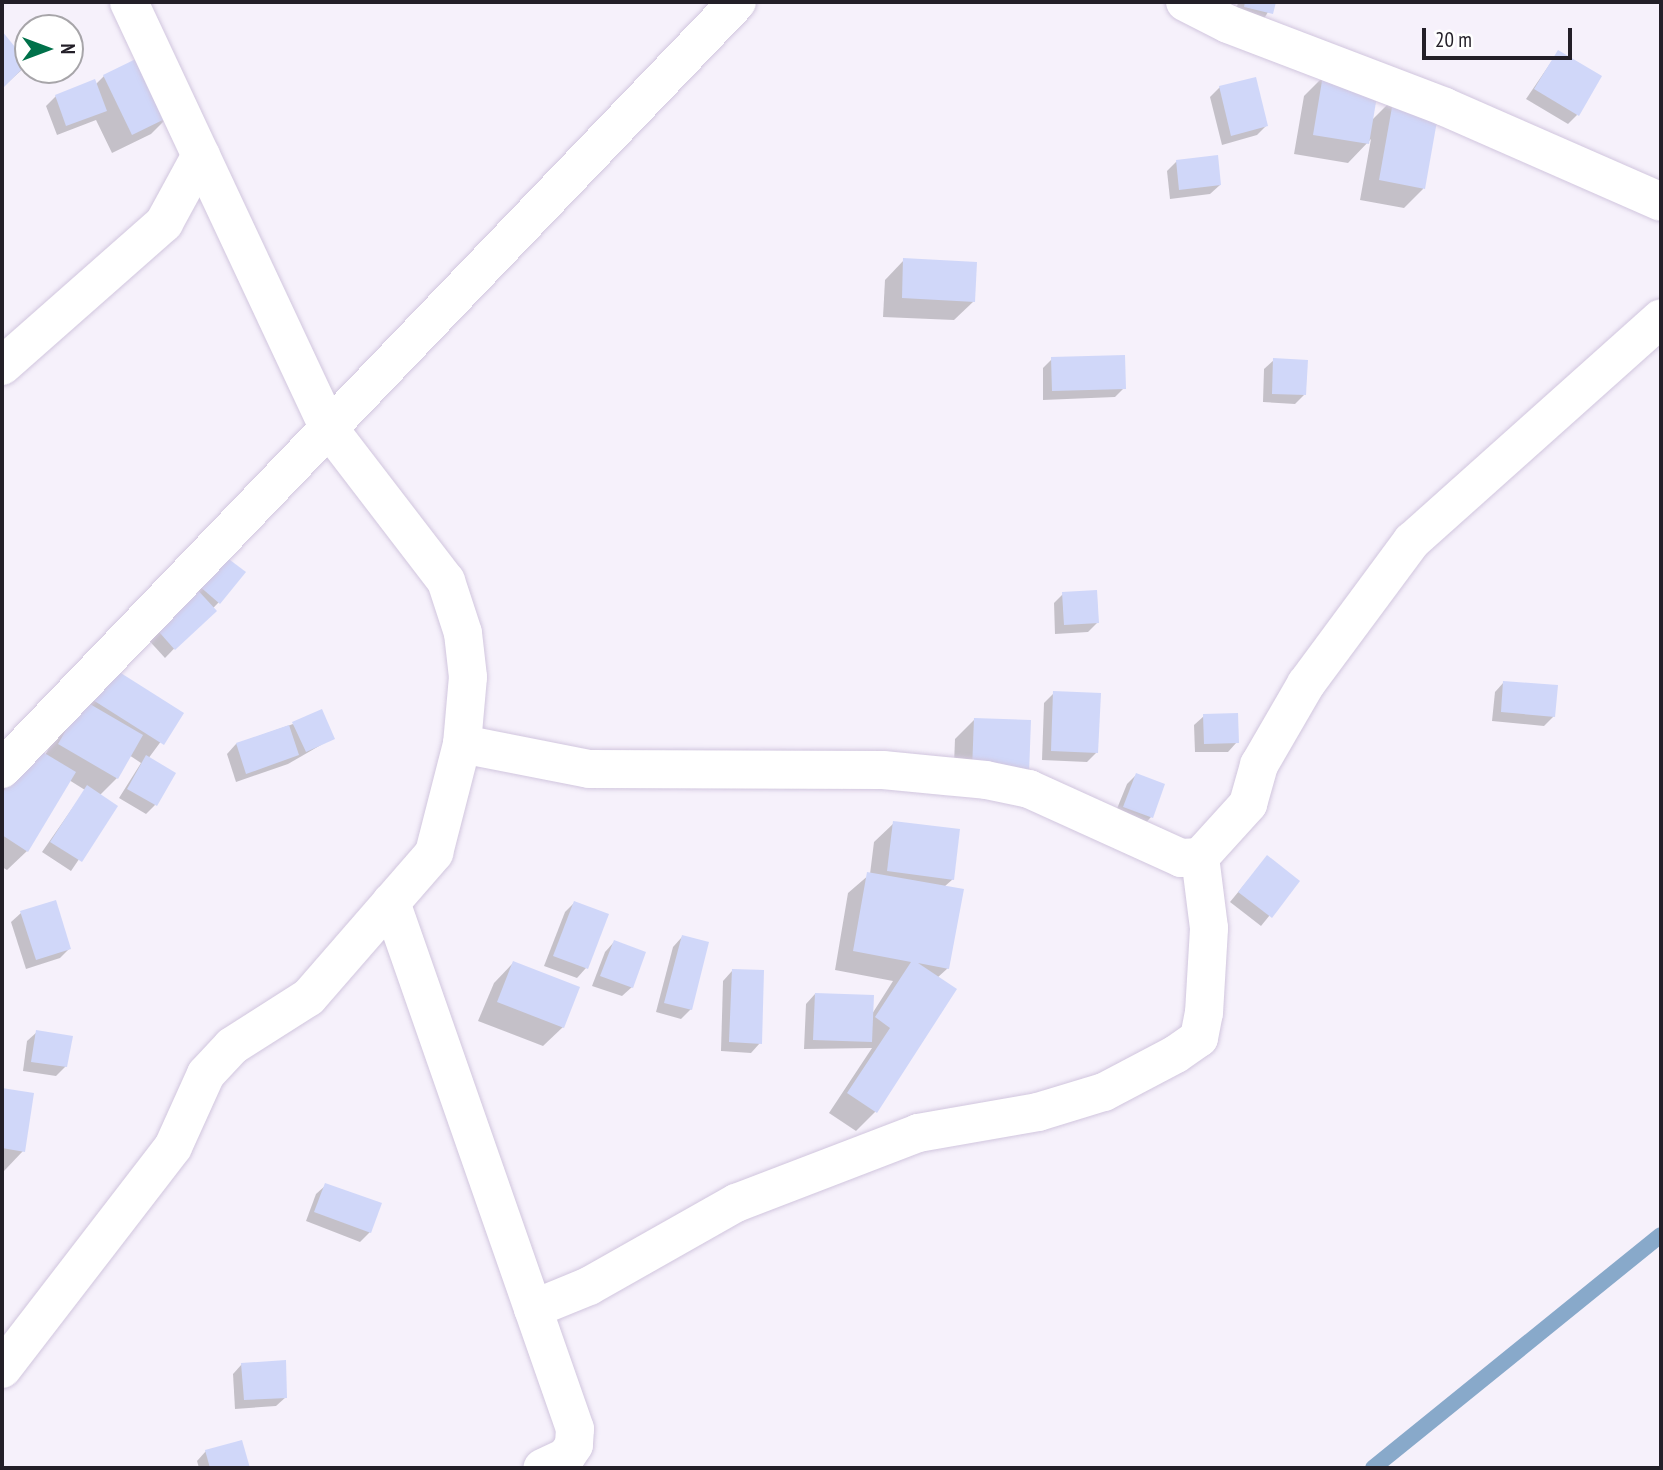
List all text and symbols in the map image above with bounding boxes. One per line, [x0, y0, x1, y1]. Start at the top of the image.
north arrow [14, 14, 84, 84]
scale bar [1425, 14, 1576, 58]
text: 20 m [1435, 26, 1472, 53]
text: N [56, 44, 80, 54]

